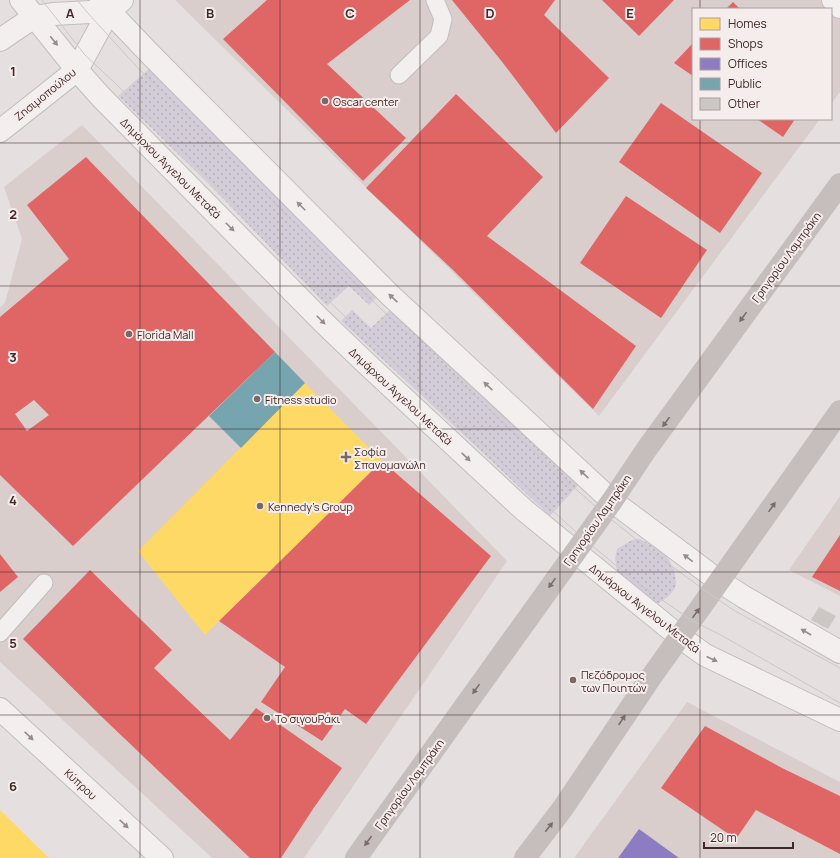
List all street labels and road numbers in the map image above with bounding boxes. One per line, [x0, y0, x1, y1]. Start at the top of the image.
street label: Ζησιμοπούλου [11, 64, 79, 124]
street label: Δημάρχου Άγγελου Μεταξά [117, 114, 225, 222]
street label: Γρηγορίου Λαμπράκη [748, 209, 824, 305]
street label: Δημάρχου Άγγελου Μεταξά [346, 344, 456, 448]
street label: Γρηγορίου Λαμπράκη [560, 471, 634, 569]
street label: Δημάρχου Άγγελου Μεταξά [587, 560, 703, 656]
street label: Γρηγορίου Λαμπράκη [371, 736, 447, 832]
street label: Κύπρου [62, 765, 100, 803]

